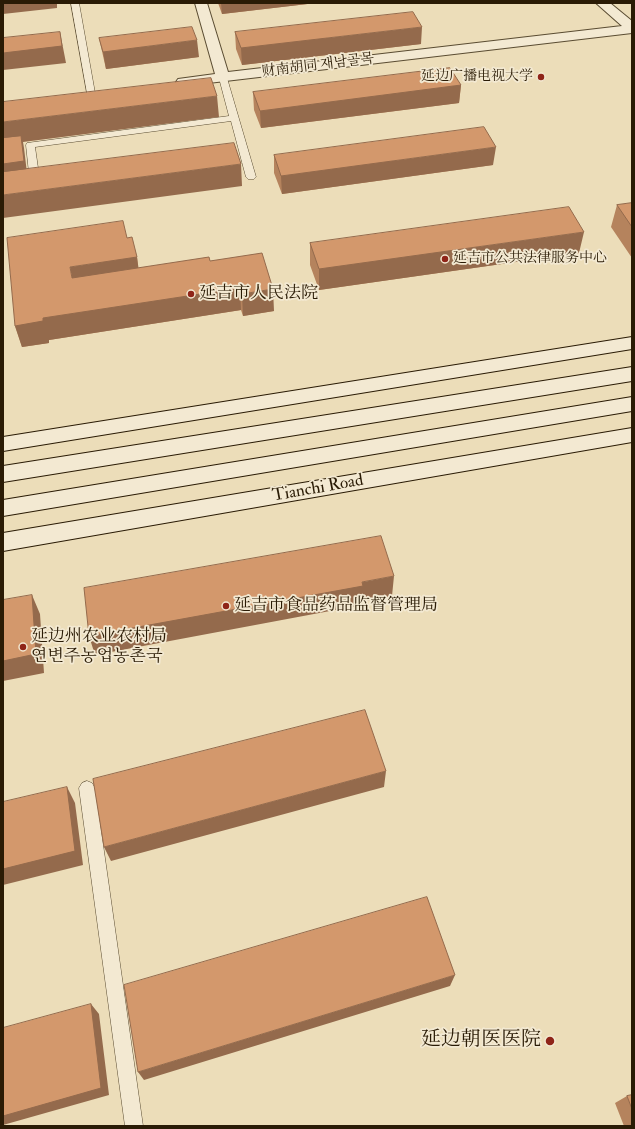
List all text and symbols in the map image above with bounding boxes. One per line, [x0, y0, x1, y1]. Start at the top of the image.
street label: 财南胡同 재남골목 [261, 51, 375, 81]
place label: 延边广播电视大学 [421, 69, 533, 85]
marker: 延边广播电视大学 [536, 72, 546, 82]
place label: 延吉市公共法律服务中心 [453, 251, 607, 267]
marker: 延吉市公共法律服务中心 [440, 254, 450, 264]
place label: 延吉市人民法院 [199, 284, 318, 304]
marker: 延吉市人民法院 [186, 289, 196, 299]
street label: Tianchi Road [271, 471, 365, 507]
place label: 延吉市食品药品监督管理局 [234, 596, 438, 616]
marker: 延吉市食品药品监督管理局 [221, 601, 231, 611]
place label: 延边州农业农村局 연변주농업농촌국 [31, 627, 167, 667]
marker: 延边州农业农村局 연변주농업농촌국 [18, 642, 28, 652]
place label: 延边朝医医院 [421, 1029, 541, 1053]
marker: 延边朝医医院 [544, 1035, 556, 1047]

